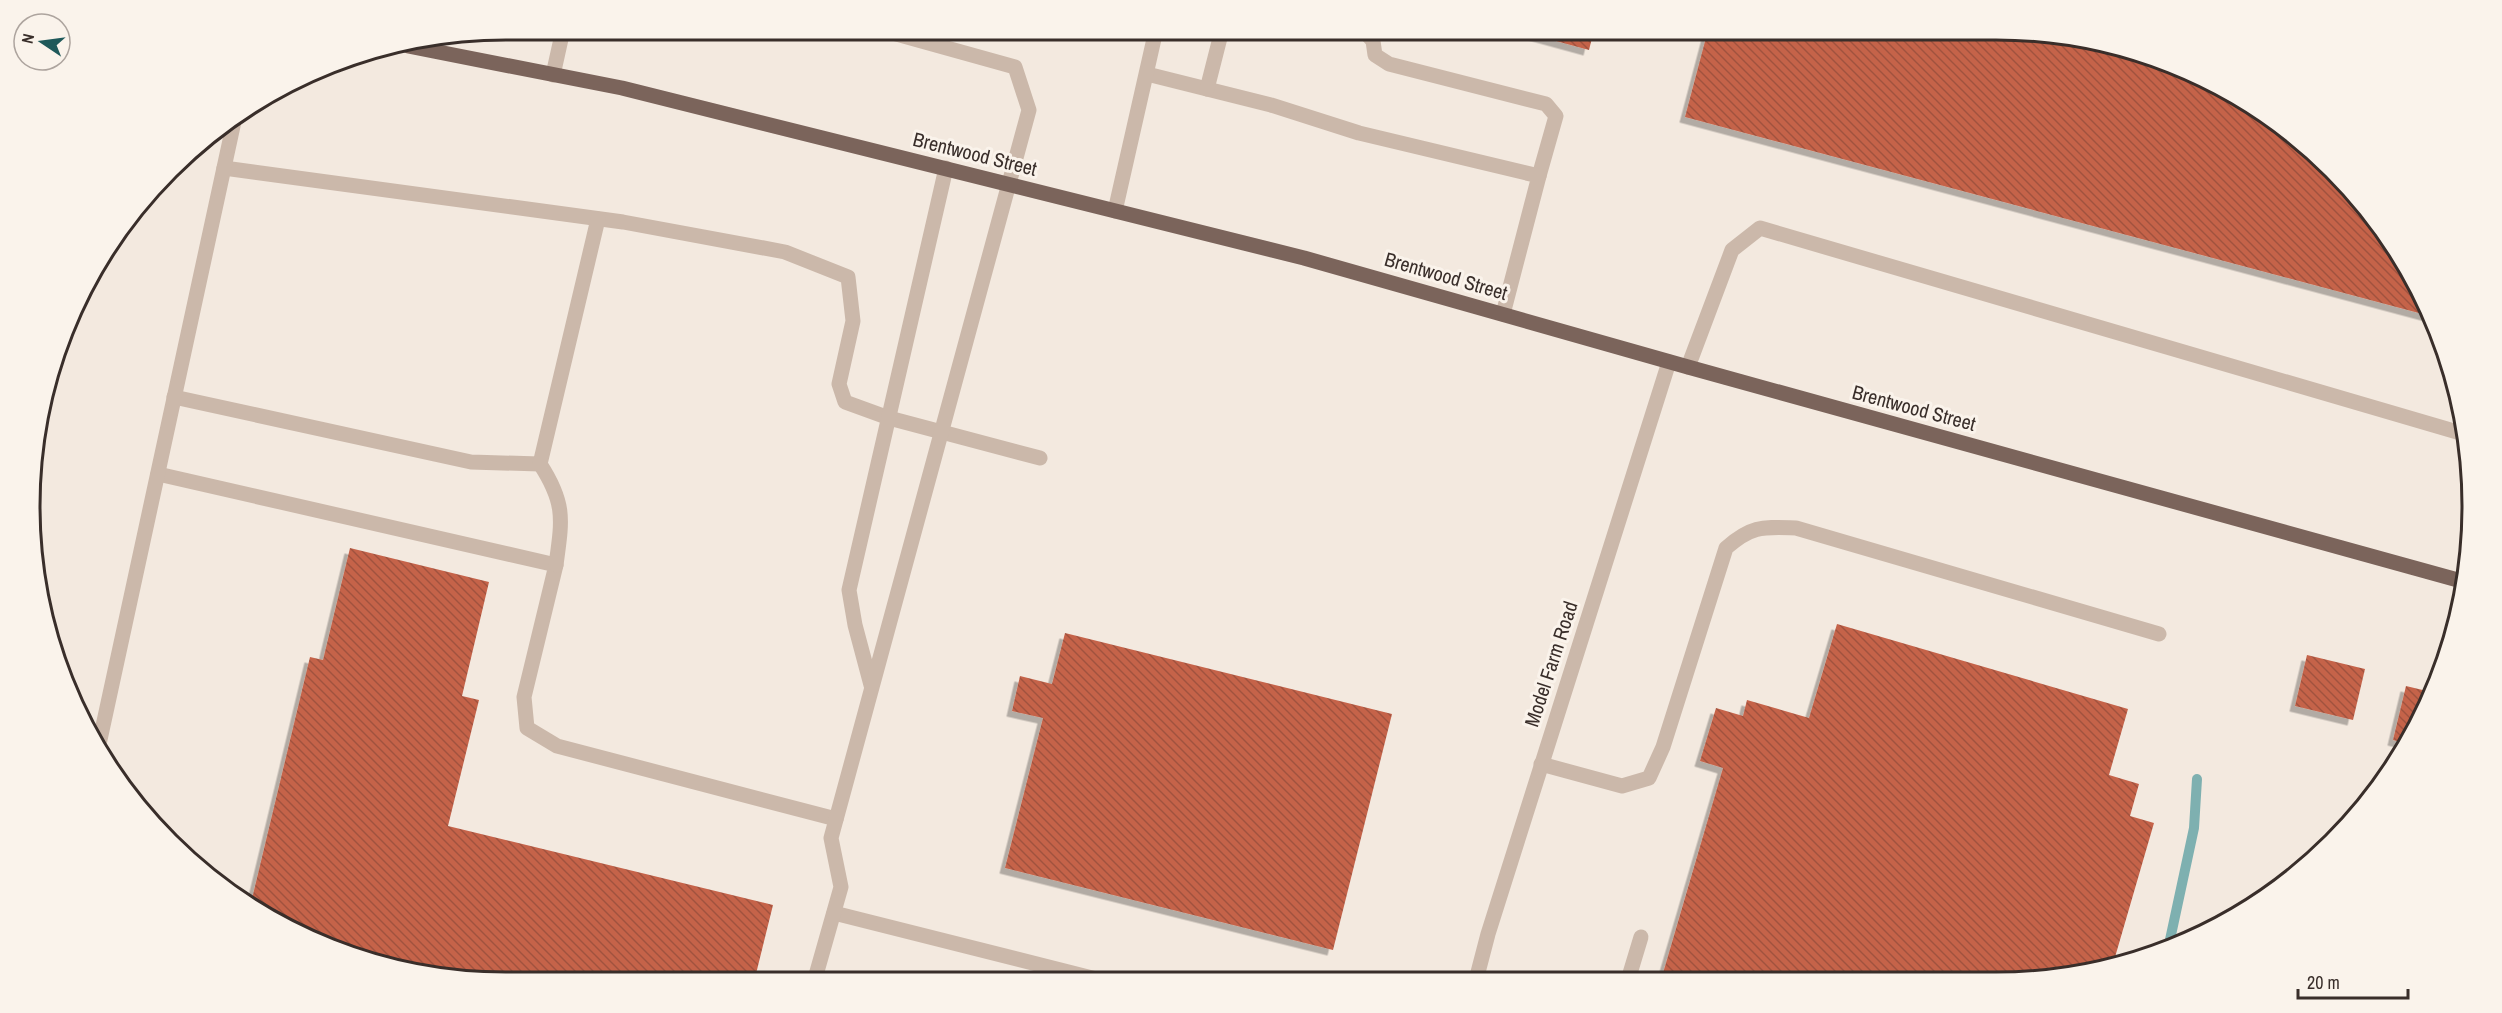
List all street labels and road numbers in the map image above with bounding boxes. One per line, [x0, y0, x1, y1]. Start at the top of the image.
street label: Brentwood Street [910, 125, 1040, 182]
street label: Brentwood Street [1382, 245, 1511, 306]
street label: Brentwood Street [1849, 378, 1979, 437]
street label: Model Farm Road [1518, 598, 1584, 730]

